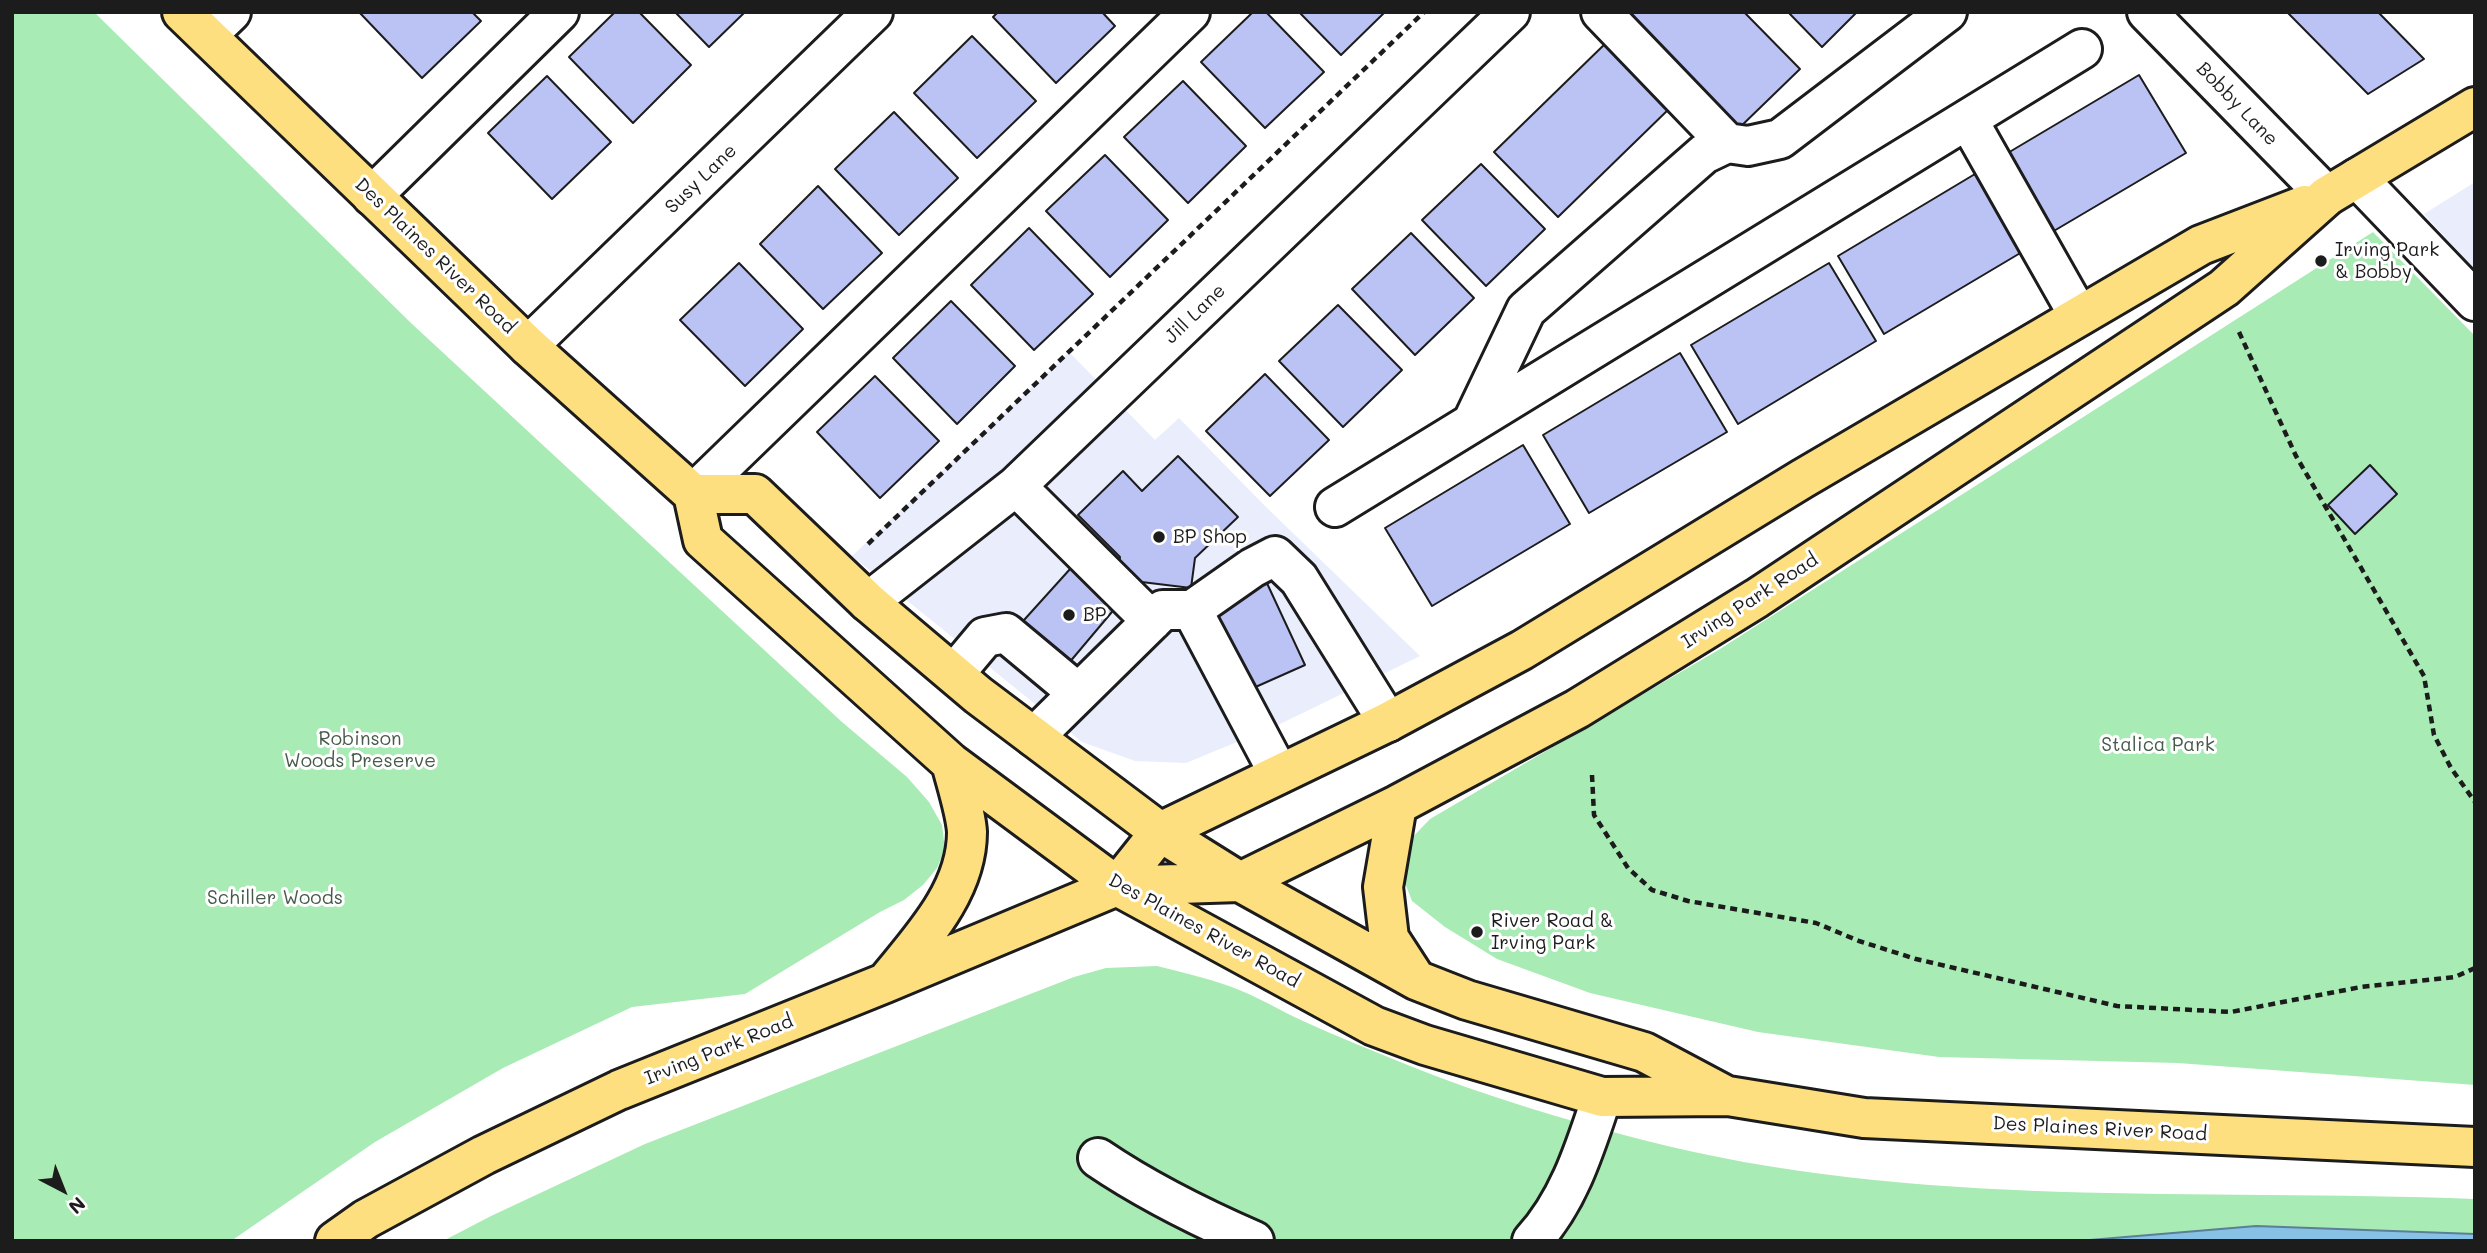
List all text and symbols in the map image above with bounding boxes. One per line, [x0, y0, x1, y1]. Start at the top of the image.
street label: Bobby Lane [2192, 57, 2282, 151]
street label: Susy Lane [661, 139, 741, 219]
street label: Des Plaines River Road [350, 173, 520, 339]
place label: Irving Park & Bobby [2335, 239, 2439, 283]
marker: Irving Park & Bobby [2313, 253, 2329, 269]
street label: Jill Lane [1160, 279, 1230, 349]
place label: BP Shop [1173, 526, 1247, 548]
marker: BP Shop [1151, 529, 1167, 545]
street label: Irving Park Road [1678, 548, 1822, 654]
place label: BP [1083, 604, 1106, 626]
marker: BP [1061, 607, 1077, 623]
park label: Robinson Woods Preserve [284, 728, 436, 772]
park label: Stalica Park [2101, 734, 2215, 756]
street label: Des Plaines River Road [1105, 869, 1303, 993]
park label: Schiller Woods [207, 887, 343, 909]
place label: River Road & Irving Park [1491, 910, 1614, 954]
marker: River Road & Irving Park [1469, 924, 1485, 940]
street label: Irving Park Road [642, 1010, 796, 1090]
street label: Des Plaines River Road [1992, 1112, 2208, 1146]
north arrow [28, 1155, 98, 1225]
text: N [64, 1192, 91, 1220]

